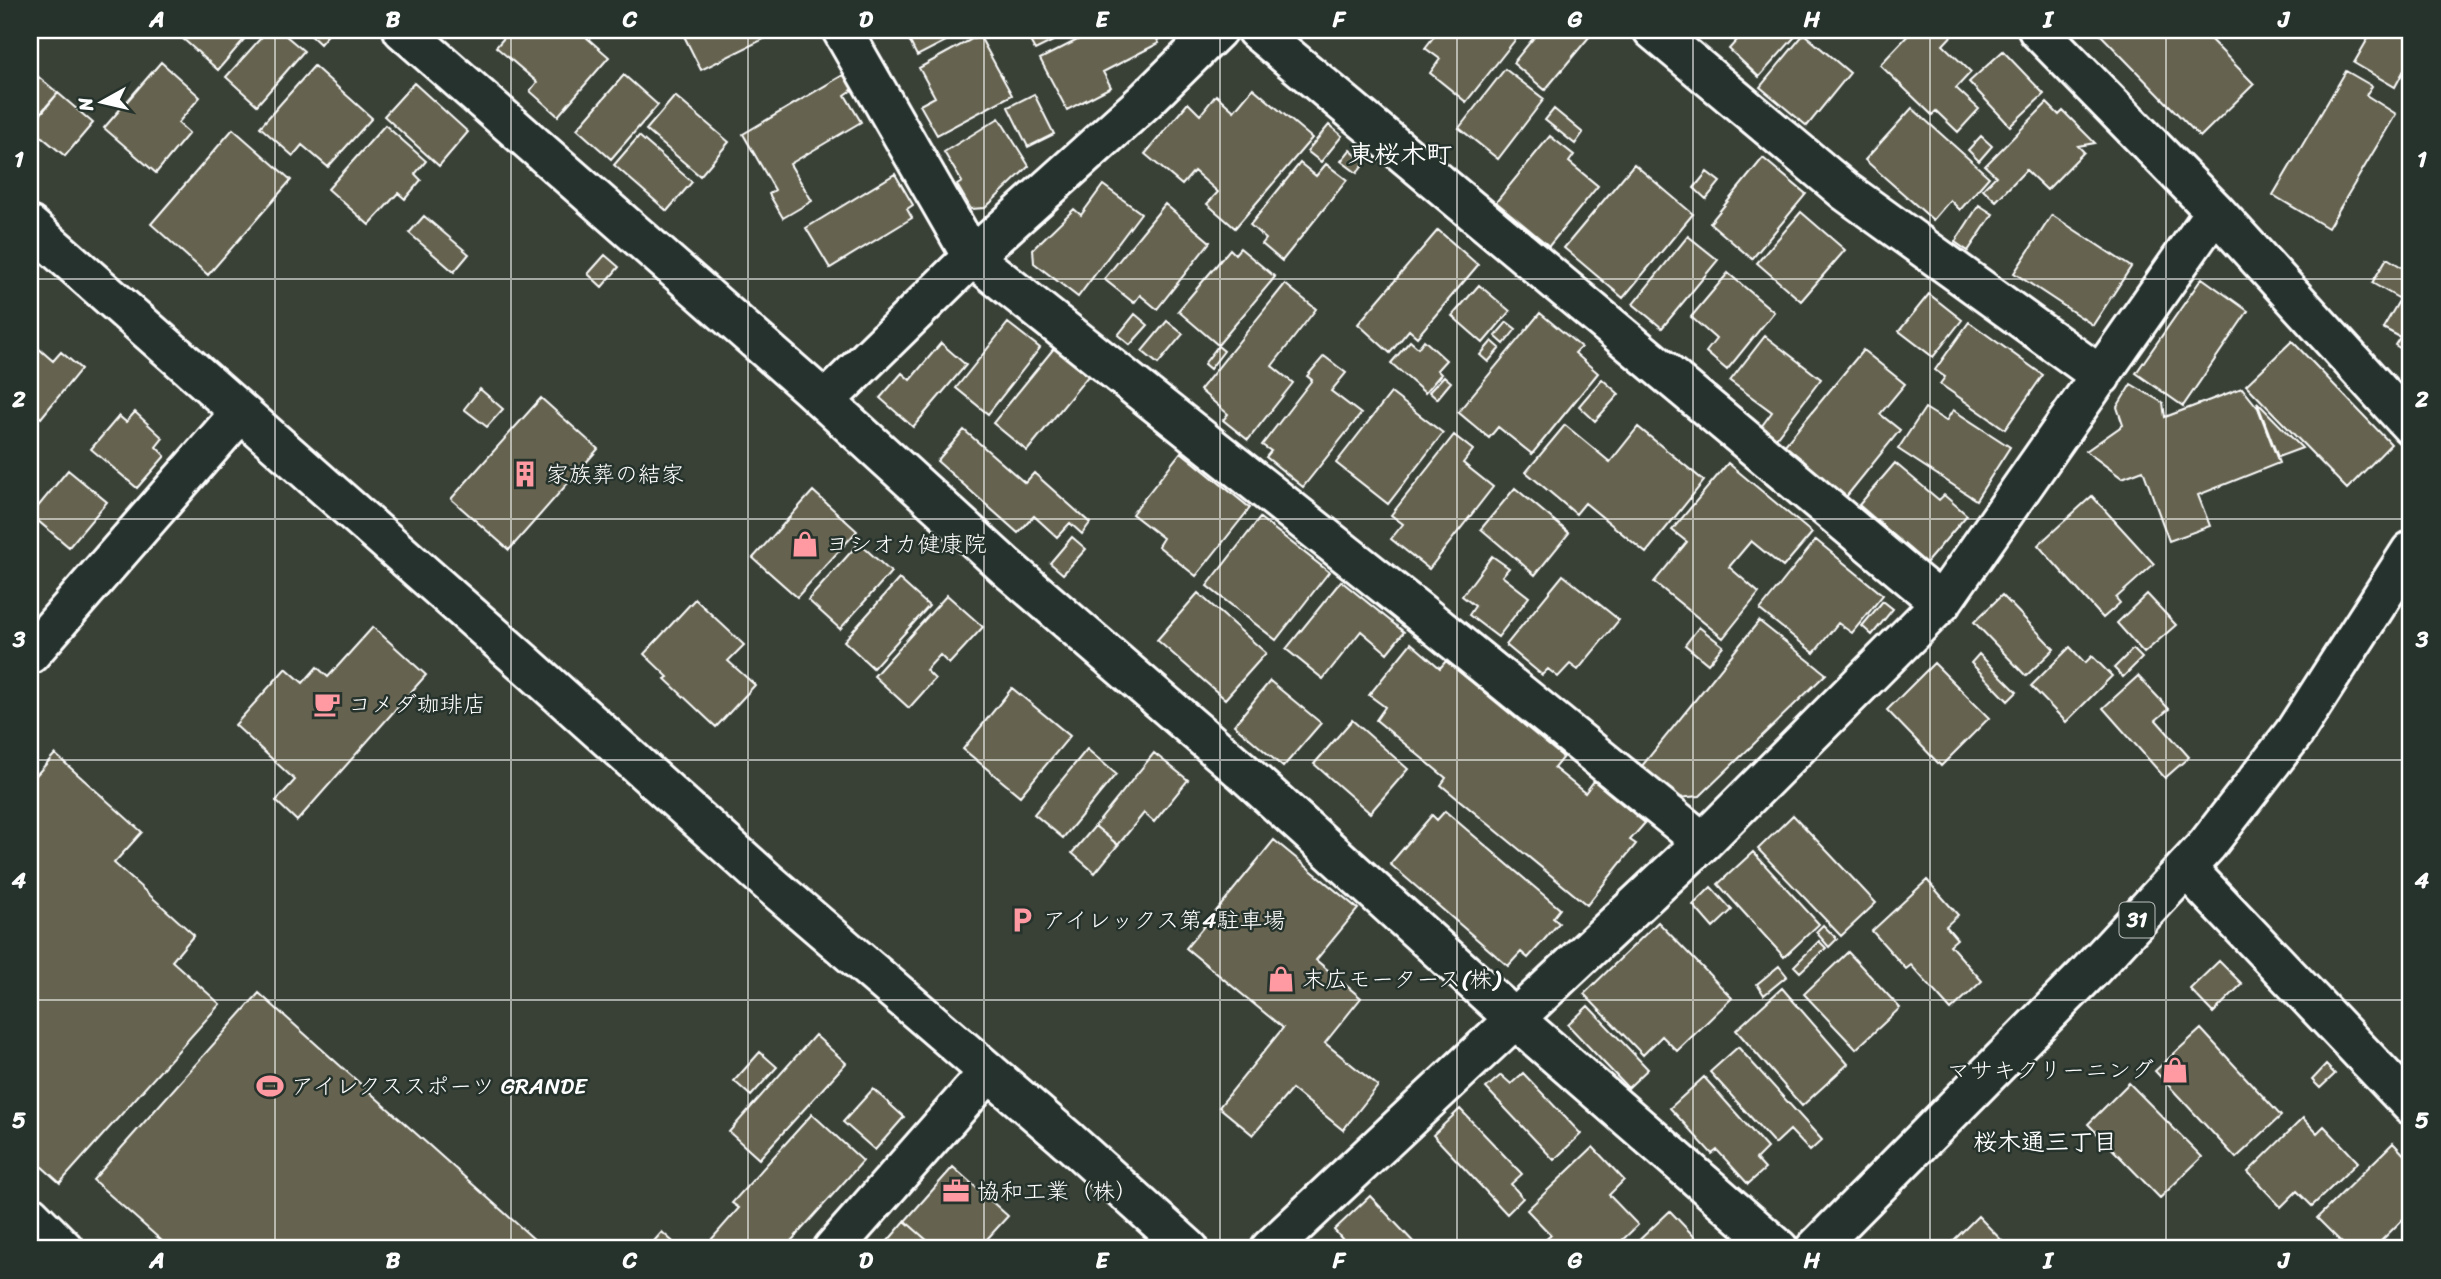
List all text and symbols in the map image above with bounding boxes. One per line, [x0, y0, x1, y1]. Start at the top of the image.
text: A [148, 0, 165, 40]
text: B [386, 0, 401, 40]
text: C [622, 0, 638, 40]
text: D [859, 0, 874, 40]
text: E [1096, 0, 1111, 40]
text: F [1332, 0, 1347, 40]
text: G [1567, 0, 1583, 40]
text: H [1803, 0, 1821, 40]
text: I [2042, 0, 2054, 40]
text: J [2277, 0, 2291, 40]
north arrow [66, 66, 136, 136]
text: N [68, 95, 103, 114]
district label: 東桜木町 [1348, 131, 1452, 177]
text: 1 [14, 139, 24, 180]
text: 1 [2417, 139, 2427, 180]
text: 2 [11, 379, 26, 420]
text: 2 [2414, 379, 2429, 420]
place label: 家族葬の結家 [546, 454, 684, 495]
building icon: 家族葬の結家 [510, 459, 540, 489]
place label: ヨシオカ健康院 [826, 524, 987, 565]
shop icon: ヨシオカ健康院 [790, 529, 820, 559]
text: 3 [12, 619, 26, 660]
text: 3 [2415, 619, 2429, 660]
place label: コメダ珈琲店 [348, 684, 486, 725]
cafe icon: コメダ珈琲店 [312, 689, 342, 719]
text: 4 [11, 860, 27, 901]
text: 4 [2414, 860, 2430, 901]
place label: アイレックス第4駐車場 [1043, 900, 1286, 941]
road number: 31 [2120, 902, 2154, 937]
parking icon: アイレックス第4駐車場 [1007, 905, 1037, 935]
place label: 末広モータース(株) [1302, 959, 1502, 1000]
shop icon: 末広モータース(株) [1266, 964, 1296, 994]
place label: マサキクリーニング [1947, 1050, 2154, 1091]
shop icon: マサキクリーニング [2160, 1055, 2190, 1085]
place label: アイレクススポーツ GRANDE [291, 1066, 588, 1107]
sports icon: アイレクススポーツ GRANDE [255, 1071, 285, 1101]
text: 5 [12, 1100, 26, 1141]
text: 5 [2415, 1100, 2429, 1141]
district label: 桜木通三丁目 [1973, 1121, 2117, 1163]
place label: 協和工業（株） [977, 1171, 1138, 1212]
office icon: 協和工業（株） [941, 1176, 971, 1206]
text: A [148, 1240, 165, 1279]
text: B [386, 1240, 401, 1279]
text: C [622, 1240, 638, 1279]
text: D [859, 1240, 874, 1279]
text: E [1096, 1240, 1111, 1279]
text: F [1332, 1240, 1347, 1279]
text: G [1567, 1240, 1583, 1279]
text: H [1803, 1240, 1821, 1279]
text: I [2042, 1240, 2054, 1279]
text: J [2277, 1240, 2291, 1279]

